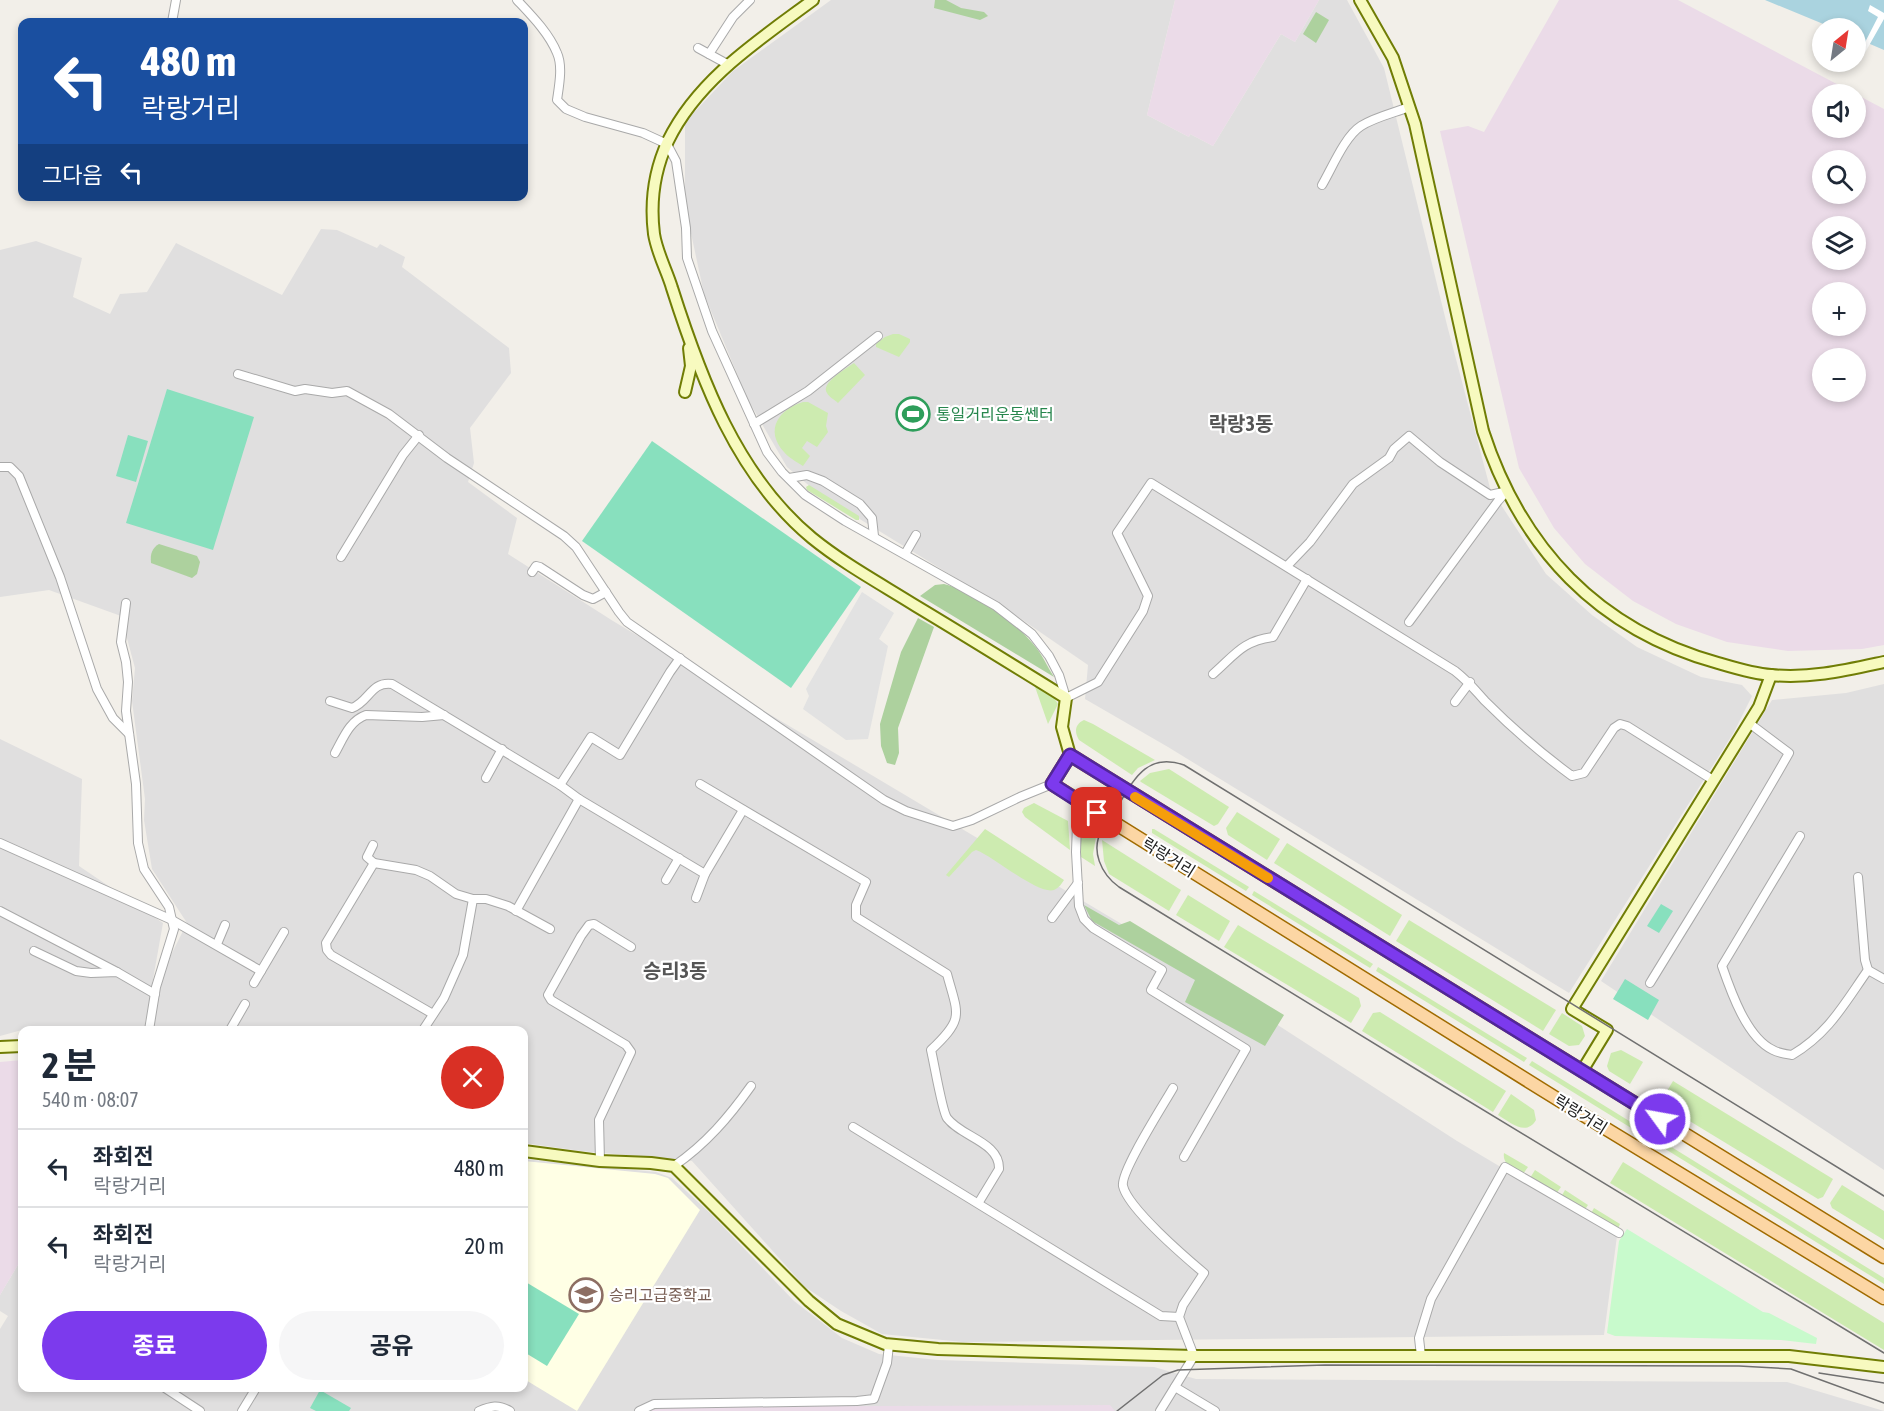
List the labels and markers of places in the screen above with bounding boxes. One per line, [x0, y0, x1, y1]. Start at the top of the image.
sports icon: 통일거리운동쎈터 [895, 396, 931, 432]
place label: 통일거리운동쎈터 [936, 405, 1054, 423]
pin [1071, 787, 1122, 838]
school or university icon: 승리고급중학교 [568, 1277, 604, 1313]
place label: 승리고급중학교 [609, 1286, 712, 1304]

